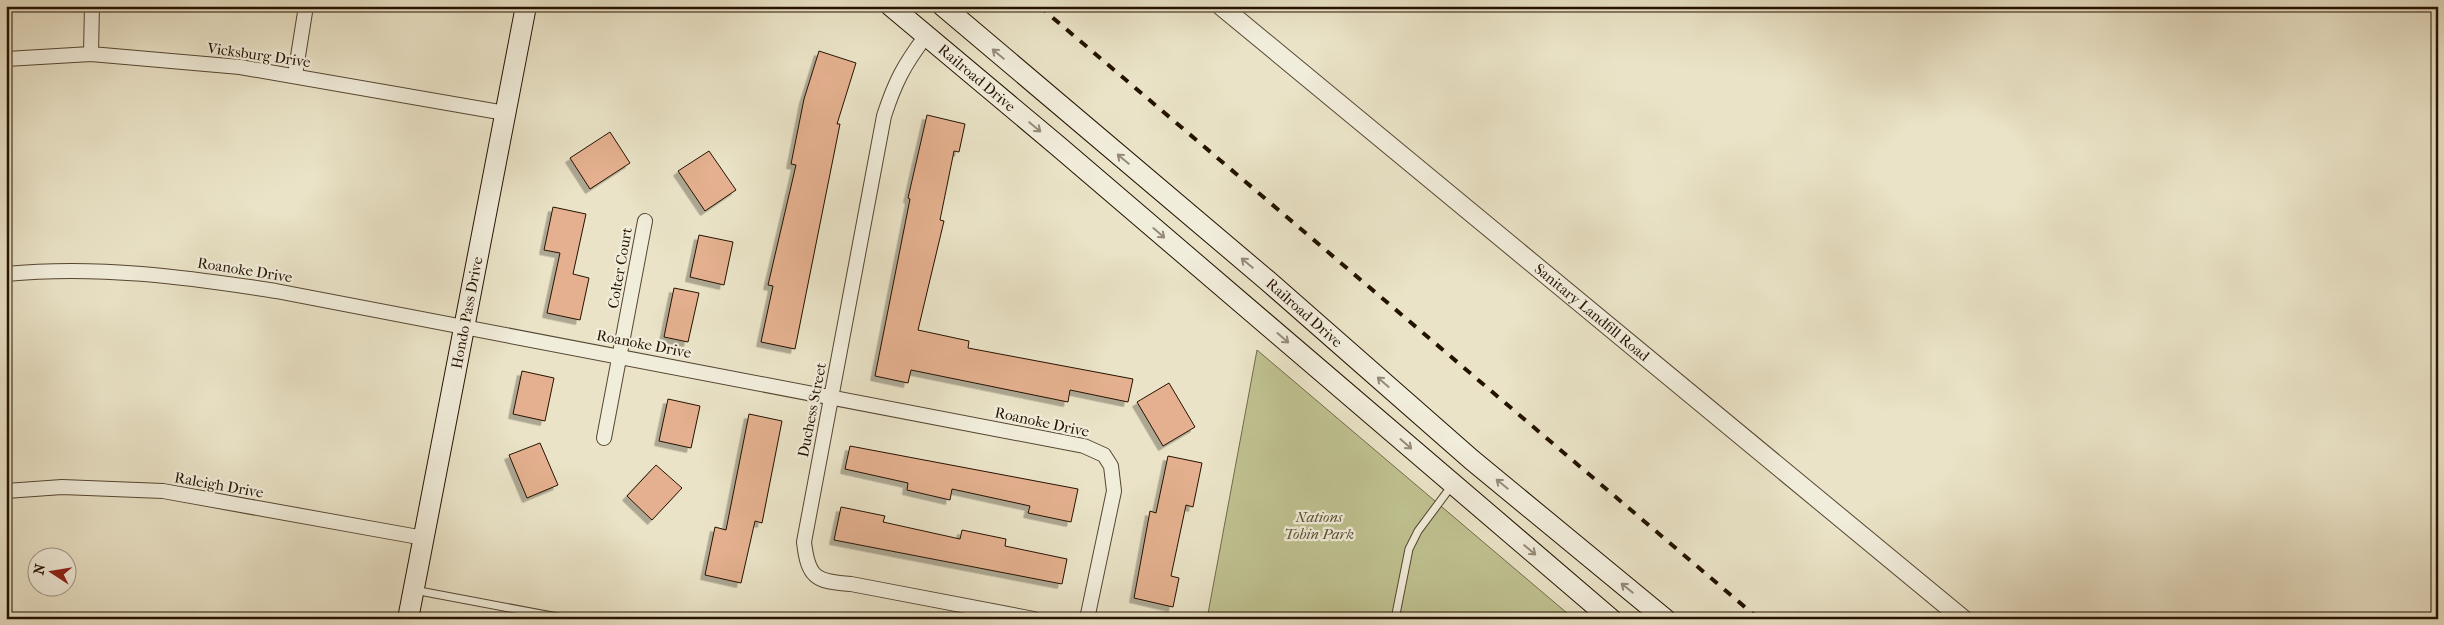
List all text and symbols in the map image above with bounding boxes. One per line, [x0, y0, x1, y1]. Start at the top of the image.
street label: Vicksburg Drive [205, 39, 312, 71]
street label: Railroad Drive [934, 40, 1020, 116]
one-way arrow [992, 48, 1005, 60]
one-way arrow [1029, 121, 1042, 133]
one-way arrow [1117, 153, 1130, 164]
street label: Colter Court [604, 225, 636, 310]
one-way arrow [1152, 227, 1165, 238]
street label: Roanoke Drive [196, 254, 294, 286]
street label: Hondo Pass Drive [447, 255, 487, 370]
one-way arrow [1241, 257, 1254, 269]
street label: Sanitary Landfill Road [1531, 260, 1654, 366]
street label: Railroad Drive [1262, 275, 1347, 351]
street label: Roanoke Drive [595, 326, 693, 362]
one-way arrow [1276, 333, 1289, 344]
street label: Duchess Street [794, 360, 830, 459]
one-way arrow [1376, 376, 1389, 387]
street label: Roanoke Drive [993, 403, 1091, 441]
one-way arrow [1399, 438, 1412, 449]
street label: Raleigh Drive [173, 468, 266, 502]
one-way arrow [1495, 479, 1508, 490]
park label: Nations Tobin Park [1284, 508, 1354, 543]
one-way arrow [1523, 544, 1536, 555]
north arrow [28, 548, 78, 598]
text: N [30, 562, 49, 576]
one-way arrow [1621, 582, 1634, 593]

